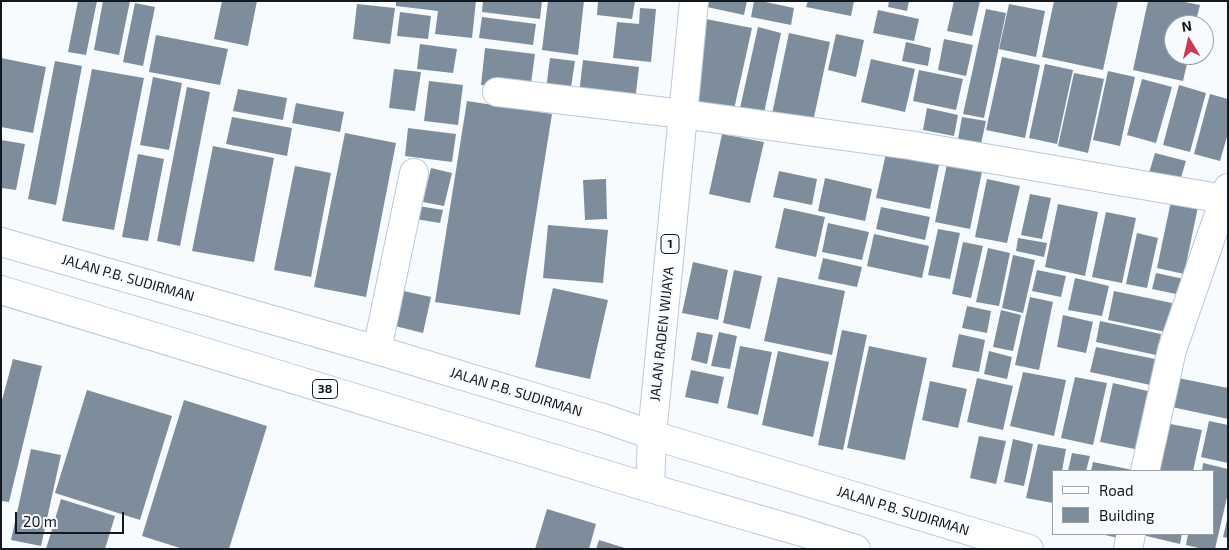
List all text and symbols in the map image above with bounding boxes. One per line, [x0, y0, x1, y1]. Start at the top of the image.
north arrow [1164, 15, 1214, 65]
text: N [1180, 16, 1193, 35]
road number: 1 [661, 234, 679, 253]
street label: JALAN P.B. SUDIRMAN [60, 251, 196, 305]
street label: JALAN RADEN WIJAYA [647, 266, 677, 402]
street label: JALAN P.B. SUDIRMAN [448, 364, 584, 420]
road number: 38 [312, 379, 338, 398]
legend [1052, 470, 1214, 535]
text: Road [1099, 481, 1134, 499]
street label: JALAN P.B. SUDIRMAN [835, 483, 971, 539]
scale bar [18, 502, 126, 534]
text: Building [1099, 506, 1154, 524]
text: 20 m [23, 512, 57, 530]

